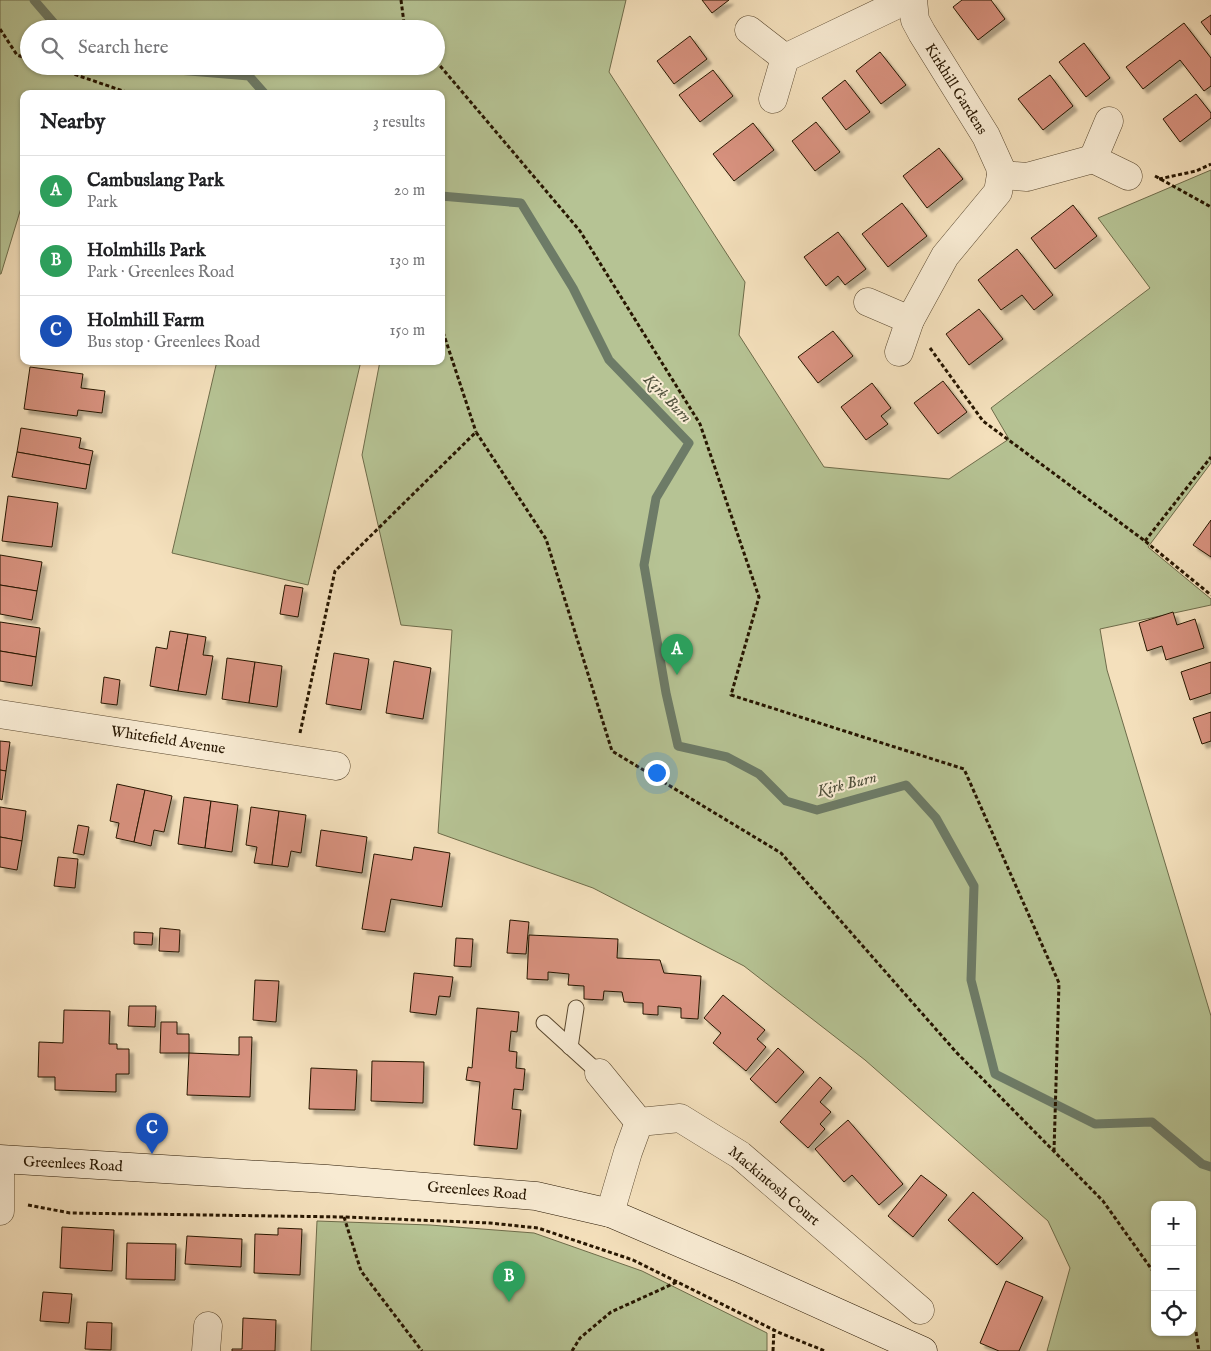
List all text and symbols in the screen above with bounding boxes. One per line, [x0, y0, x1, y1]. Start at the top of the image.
search box [20, 20, 445, 75]
icon: search [38, 34, 66, 62]
text: Search here [78, 36, 169, 60]
street label: Kirkhill Gardens [920, 40, 992, 138]
text: Nearby [40, 109, 105, 136]
text: 3 results [373, 113, 425, 133]
text: Cambuslang Park [87, 169, 224, 193]
text: A [51, 181, 61, 201]
text: 20 m [394, 181, 425, 201]
text: Park [87, 193, 117, 213]
text: Holmhills Park [87, 239, 206, 263]
text: B [51, 251, 61, 271]
text: 130 m [389, 251, 425, 271]
text: Park · Greenlees Road [87, 263, 234, 283]
text: Holmhill Farm [87, 309, 204, 333]
text: C [50, 321, 62, 341]
text: 150 m [390, 321, 425, 341]
text: Bus stop · Greenlees Road [87, 333, 260, 353]
water label: Kirk Burn [638, 370, 695, 428]
pin: A [661, 634, 693, 675]
street label: Whitefield Avenue [109, 722, 227, 758]
your location [644, 760, 670, 786]
water label: Kirk Burn [814, 768, 879, 802]
pin: C [136, 1113, 168, 1154]
street label: Mackintosh Court [724, 1142, 824, 1230]
street label: Greenlees Road [23, 1152, 124, 1176]
street label: Greenlees Road [427, 1177, 528, 1205]
map controls [1151, 1201, 1196, 1336]
button: + [1151, 1201, 1196, 1246]
button: − [1151, 1246, 1196, 1291]
pin: B [493, 1261, 525, 1302]
button: locate [1151, 1291, 1196, 1336]

